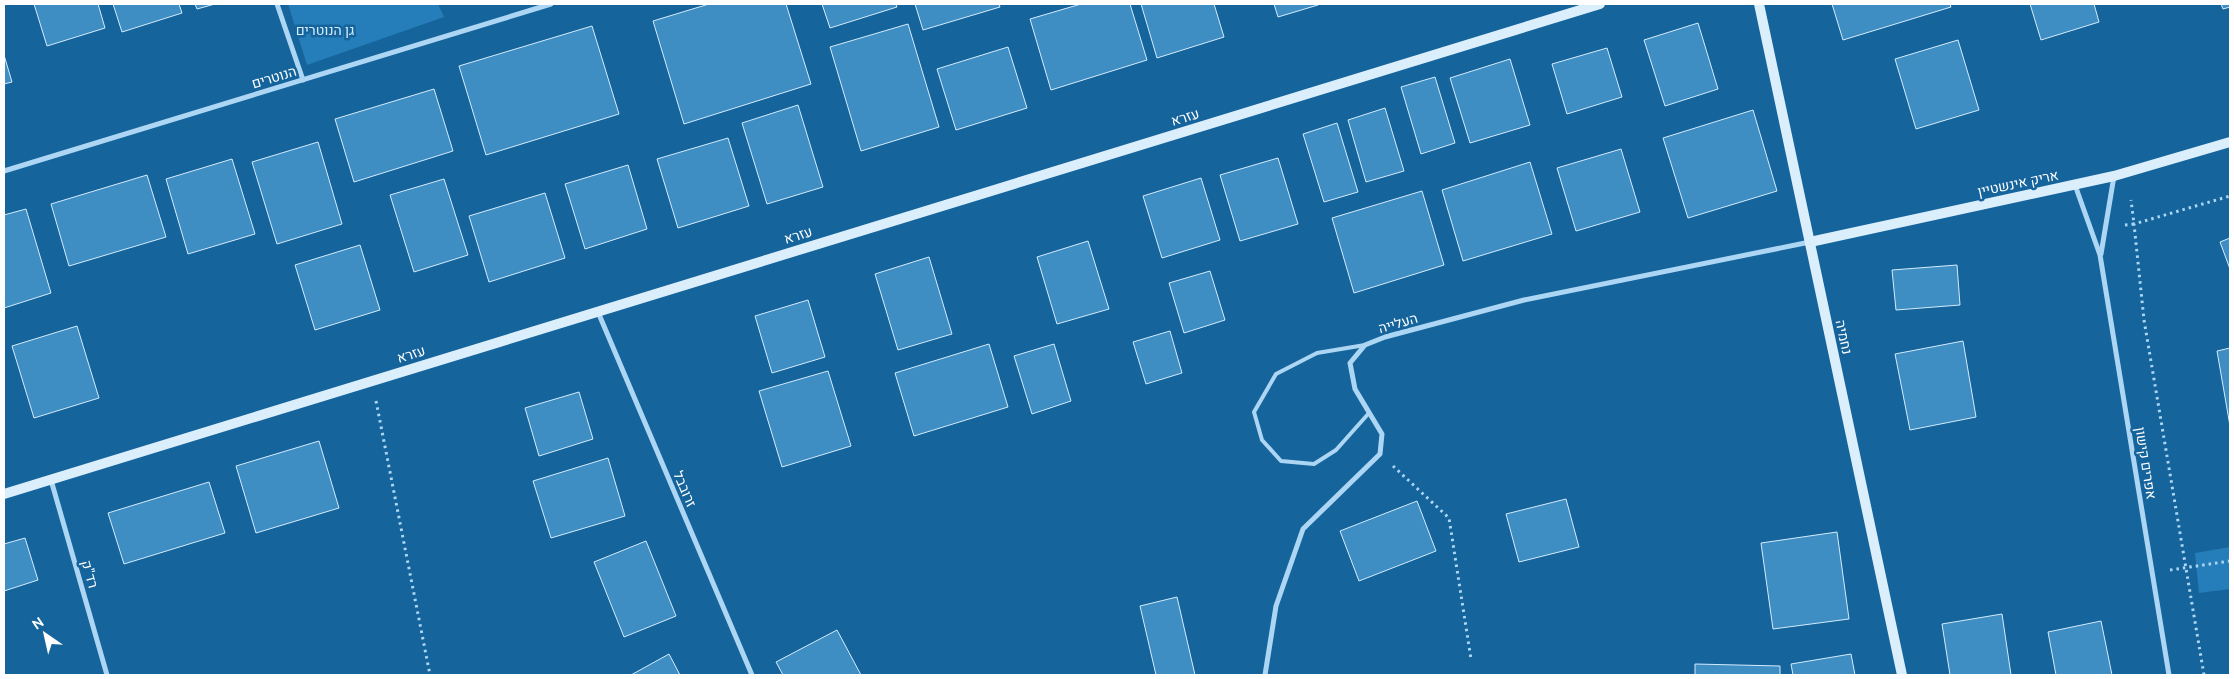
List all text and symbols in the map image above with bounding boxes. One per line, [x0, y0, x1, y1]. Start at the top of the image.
park label: גן הנוטרים [296, 22, 354, 38]
street label: הנוטרים [250, 63, 298, 91]
street label: עזרא [1169, 105, 1201, 129]
street label: אריק אינשטיין [1976, 167, 2060, 199]
street label: עזרא [782, 223, 814, 247]
street label: העלייה [1376, 310, 1420, 336]
street label: נחמיה [1833, 318, 1855, 356]
street label: עזרא [395, 342, 427, 366]
street label: אפרים קישון [2132, 426, 2160, 500]
street label: זרובבל [670, 468, 700, 510]
street label: רד"ק [78, 558, 102, 590]
north arrow [20, 609, 70, 659]
text: N [29, 614, 47, 633]

